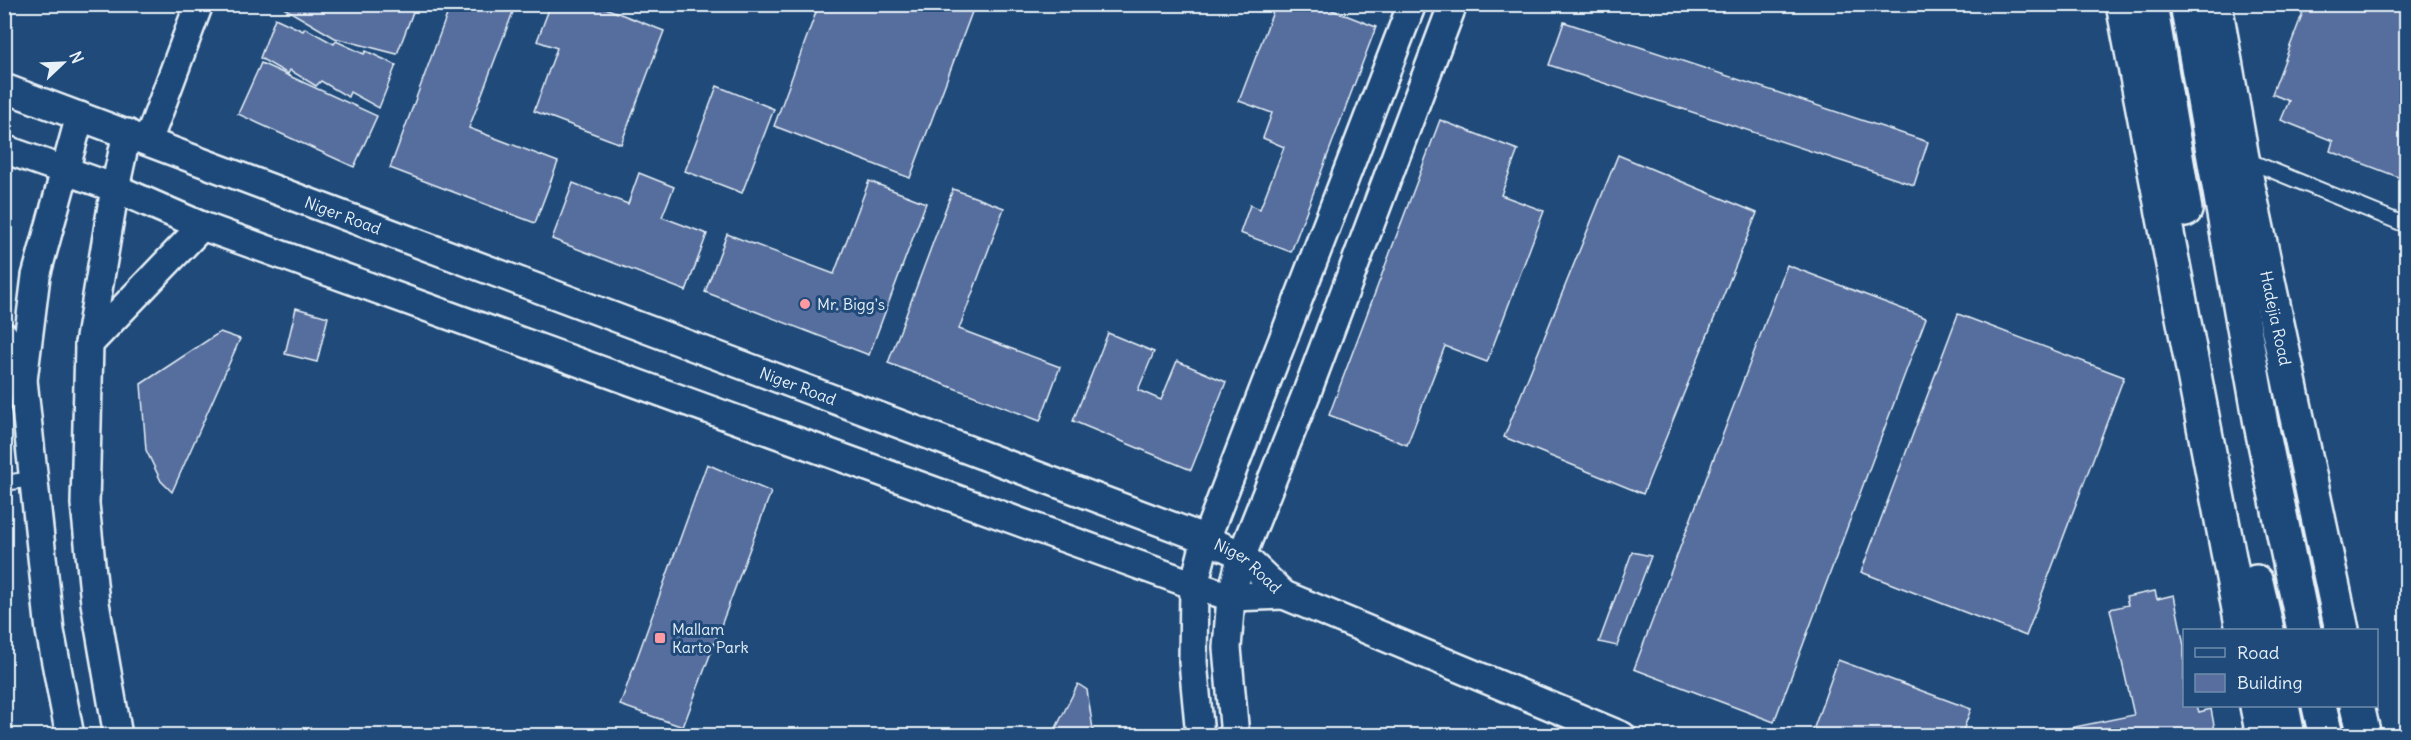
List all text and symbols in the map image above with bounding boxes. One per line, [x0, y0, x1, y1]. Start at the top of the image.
north arrow [33, 33, 93, 93]
text: N [65, 48, 88, 66]
street label: Niger Road [302, 192, 384, 239]
street label: Hadejia Road [2256, 269, 2296, 367]
place label: Mr. Bigg's [817, 294, 885, 314]
marker: Mr. Bigg's [798, 297, 812, 311]
street label: Niger Road [757, 362, 839, 409]
street label: Niger Road [1211, 534, 1286, 597]
place label: Mallam Karto Park [672, 619, 749, 657]
legend [2183, 629, 2378, 707]
marker: Mallam Karto Park [653, 631, 667, 645]
text: Road [2237, 641, 2280, 664]
text: Building [2237, 671, 2302, 694]

